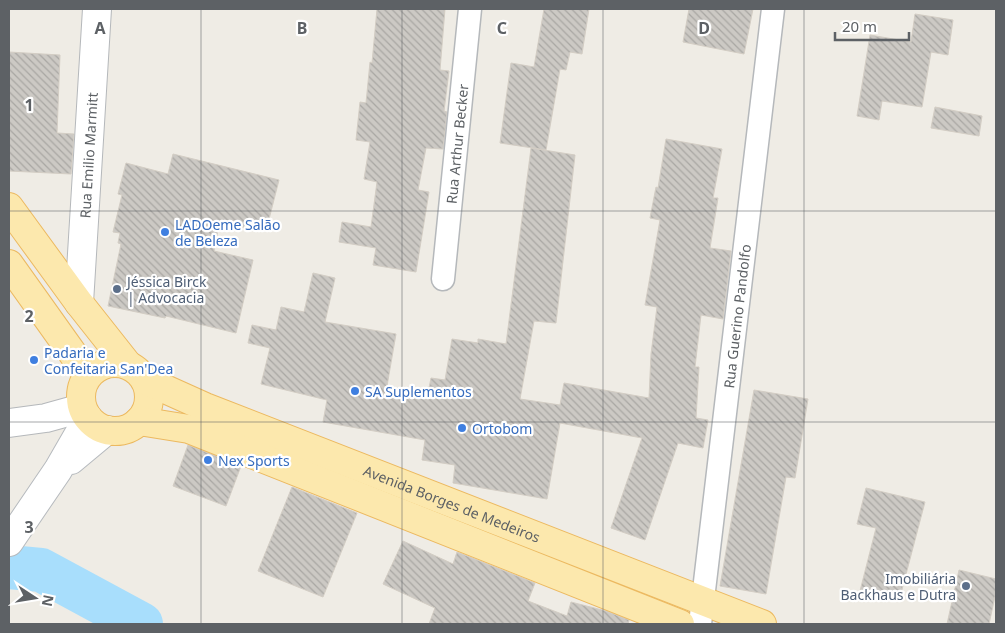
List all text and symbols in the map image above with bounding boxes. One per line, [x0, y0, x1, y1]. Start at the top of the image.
scale bar [835, 10, 909, 42]
text: 20 m [842, 16, 877, 36]
text: A [94, 17, 106, 39]
text: B [297, 17, 307, 39]
text: C [497, 17, 507, 39]
text: D [698, 17, 710, 39]
street label: Rua Arthur Becker [441, 83, 472, 205]
street label: Rua Emilio Marmitt [75, 92, 101, 219]
text: 1 [24, 94, 34, 116]
place label: LADOeme Salão de Beleza [175, 215, 280, 250]
marker: LADOeme Salão de Beleza [159, 226, 171, 238]
street label: Rua Guerino Pandolfo [719, 243, 755, 389]
place label: Jéssica Birck | Advocacia [125, 272, 207, 307]
marker: Jéssica Birck | Advocacia [111, 283, 123, 295]
text: 2 [24, 305, 34, 327]
place label: Padaria e Confeitaria San'Dea [44, 343, 173, 378]
marker: Padaria e Confeitaria San'Dea [28, 354, 40, 366]
place label: SA Suplementos [365, 382, 472, 401]
marker: SA Suplementos [349, 385, 361, 397]
place label: Ortobom [472, 419, 532, 438]
marker: Ortobom [456, 422, 468, 434]
place label: Nex Sports [218, 451, 290, 470]
marker: Nex Sports [202, 454, 214, 466]
street label: Avenida Borges de Medeiros [361, 460, 543, 546]
text: 3 [24, 516, 34, 538]
place label: Imobiliária Backhaus e Dutra [841, 569, 956, 604]
north arrow [10, 573, 60, 623]
marker: Imobiliária Backhaus e Dutra [960, 580, 972, 592]
text: N [38, 593, 59, 608]

